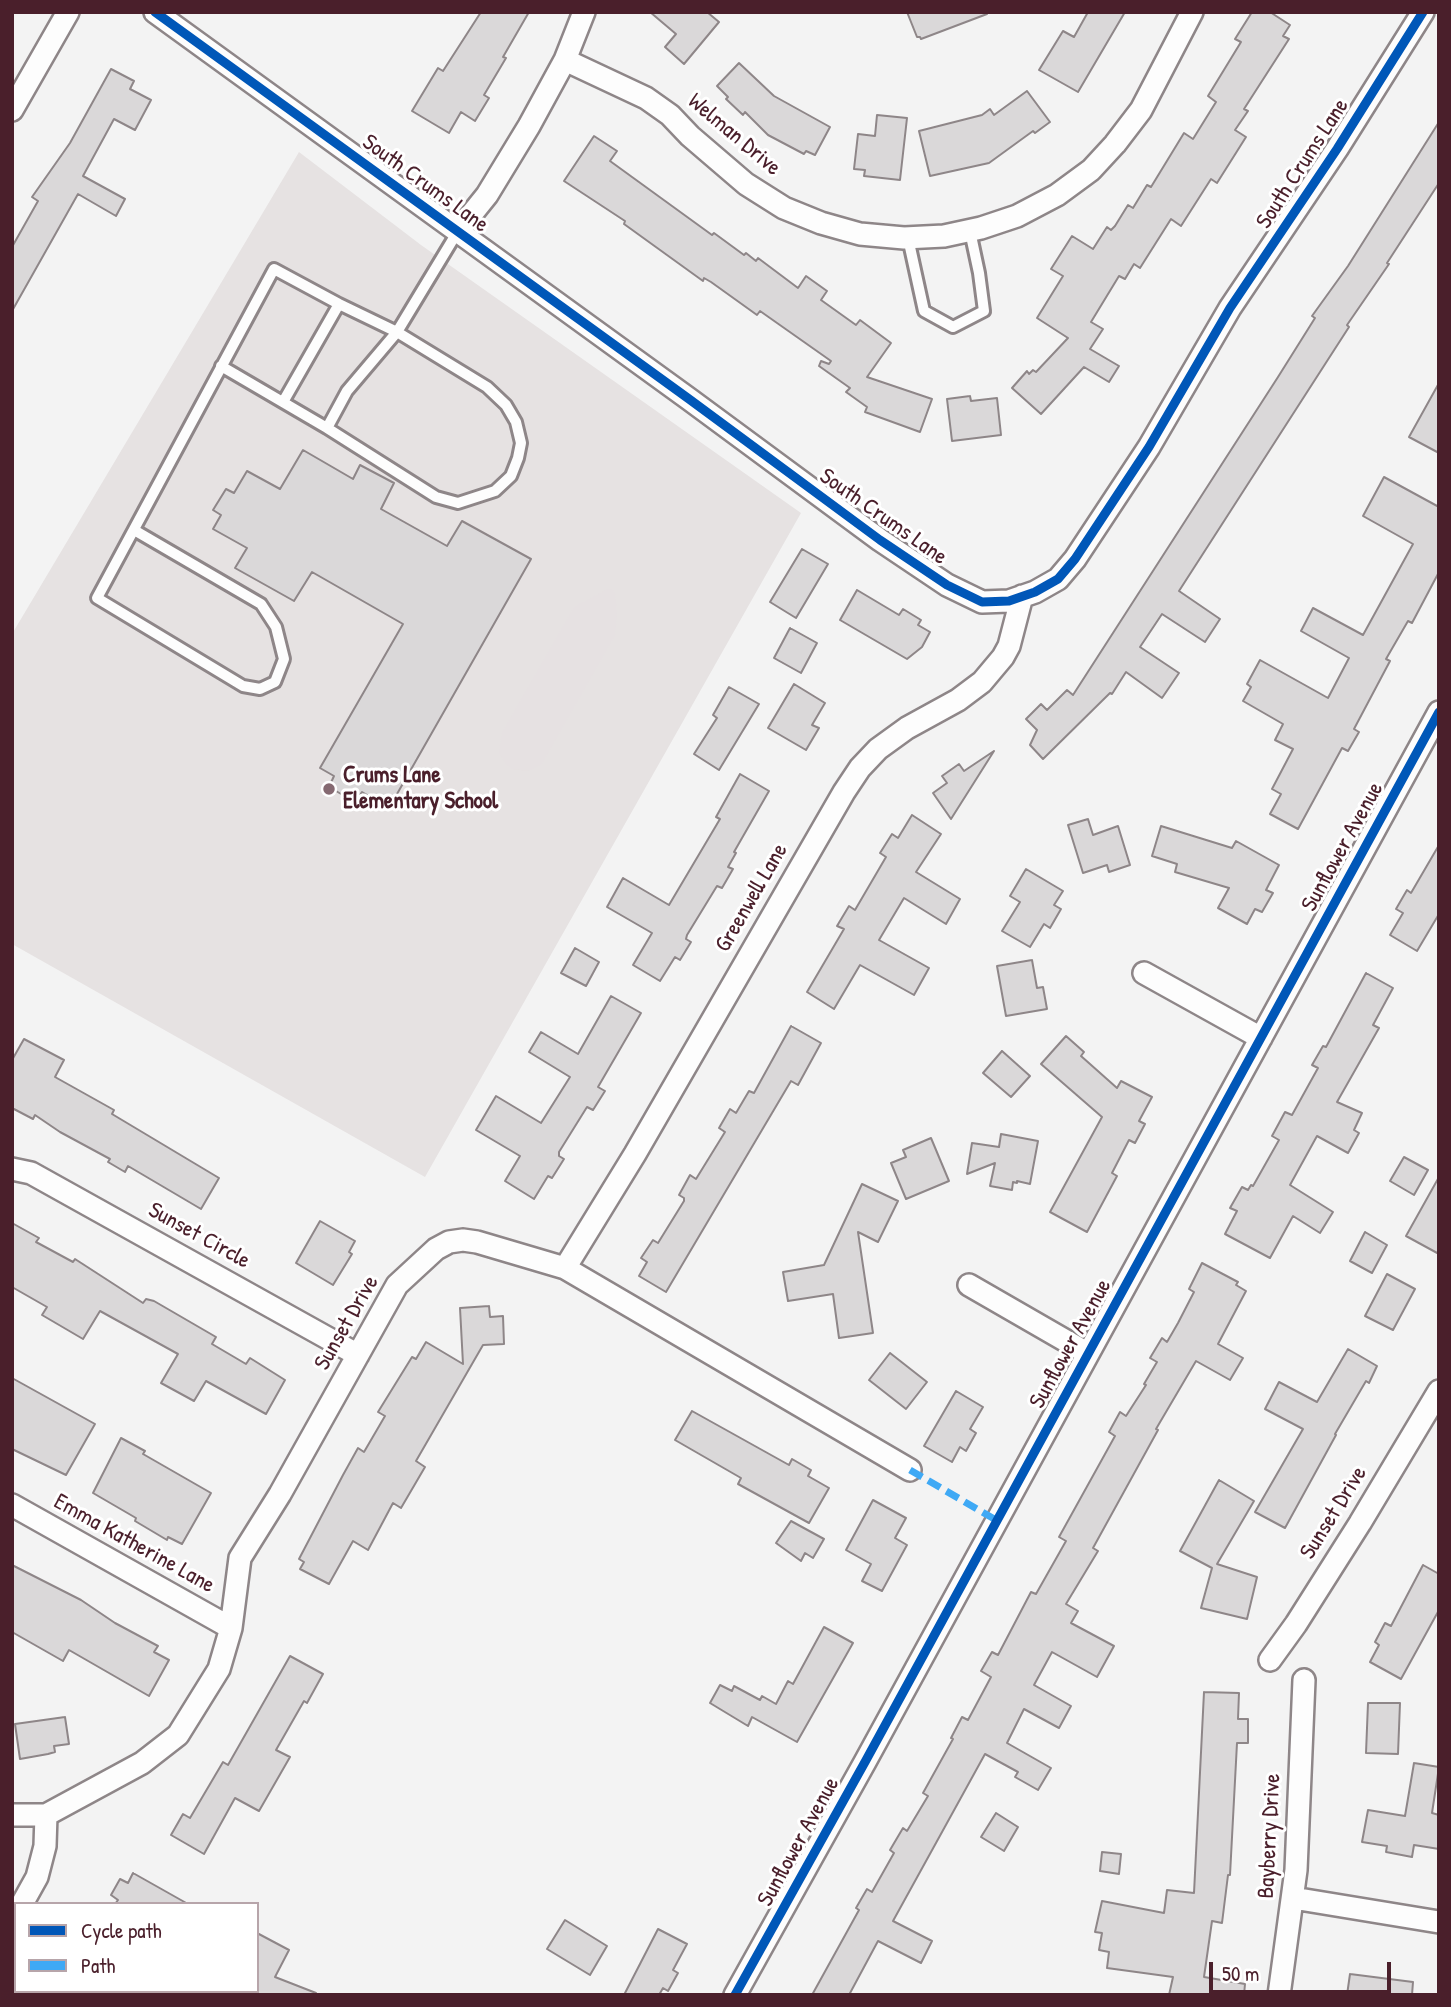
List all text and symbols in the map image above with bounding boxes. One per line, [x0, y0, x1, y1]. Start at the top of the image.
street label: Welman Drive [682, 88, 786, 182]
street label: South Crums Lane [1251, 94, 1355, 234]
street label: South Crums Lane [356, 129, 494, 239]
street label: South Crums Lane [814, 463, 952, 571]
place label: Crums Lane Elementary School [343, 762, 498, 816]
street label: Sunflower Avenue [1296, 778, 1390, 916]
marker: Crums Lane Elementary School [321, 781, 337, 797]
street label: Greenwell Lane [710, 839, 794, 957]
street label: Sunset Circle [143, 1197, 255, 1275]
street label: Sunset Drive [309, 1271, 385, 1375]
street label: Sunflower Avenue [1024, 1275, 1118, 1413]
street label: Sunset Drive [1295, 1461, 1373, 1565]
street label: Emma Katherine Lane [49, 1488, 219, 1600]
street label: Sunflower Avenue [752, 1773, 846, 1911]
street label: Bayberry Drive [1253, 1773, 1287, 1899]
legend [14, 1902, 259, 1993]
text: Cycle path [81, 1916, 162, 1945]
scale bar [1213, 1948, 1395, 1992]
text: Path [81, 1951, 115, 1980]
text: 50 m [1222, 1959, 1259, 1988]

